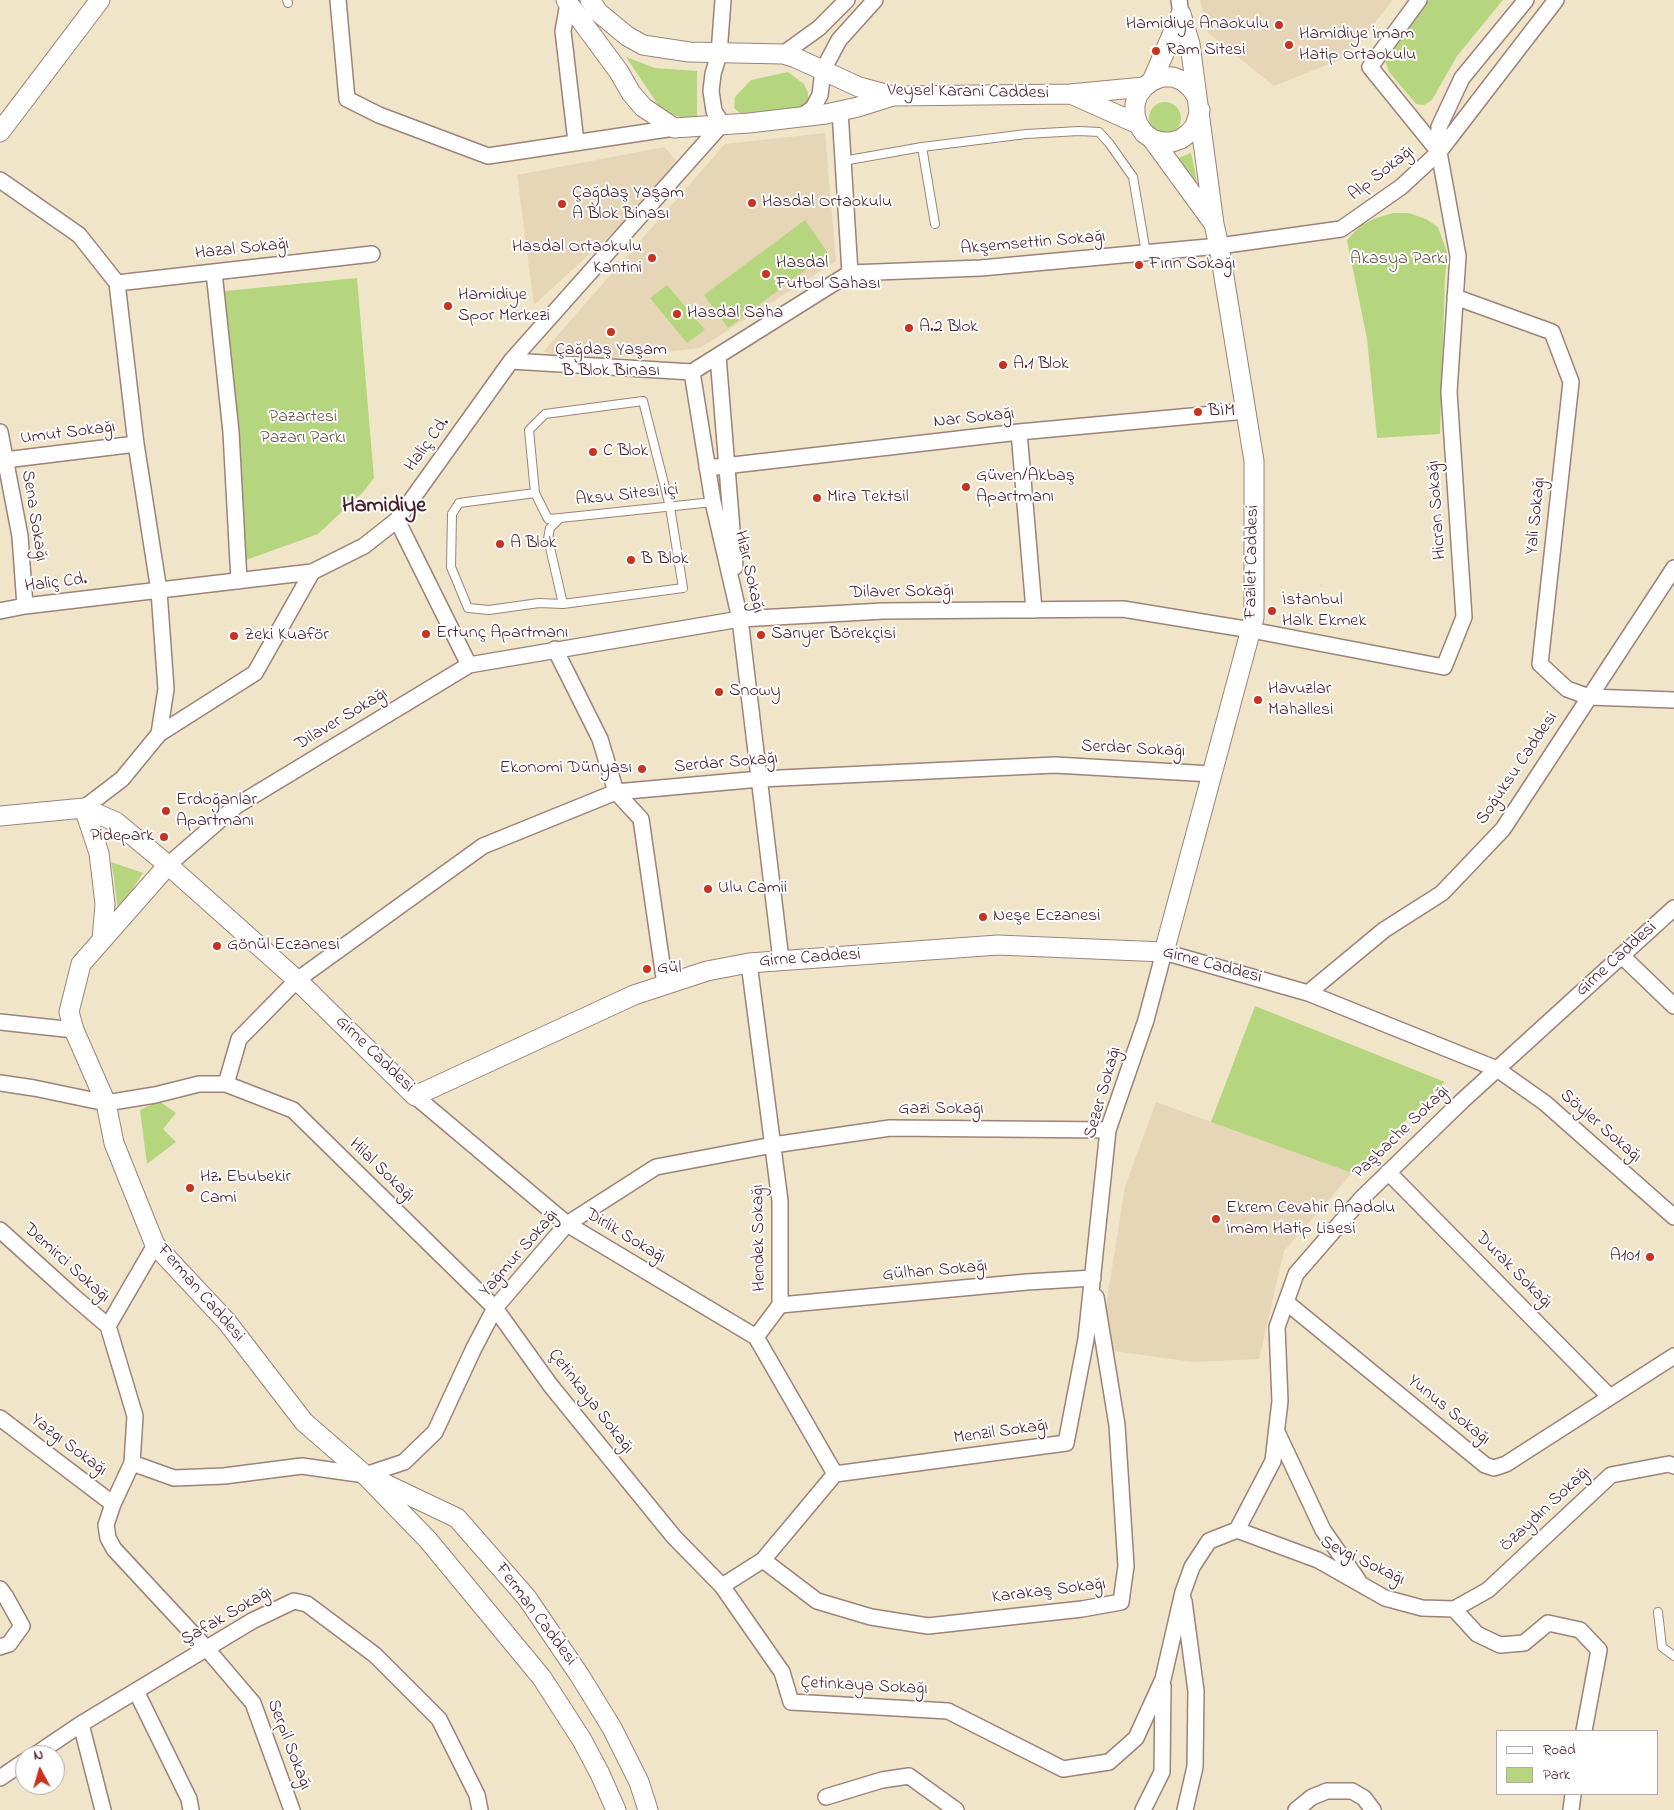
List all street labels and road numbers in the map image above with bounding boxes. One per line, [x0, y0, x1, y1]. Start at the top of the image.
street label: Veysel Karani Caddesi [887, 81, 1049, 105]
street label: Alp Sokağı [1345, 142, 1419, 206]
street label: Akşemsettin Sokağı [960, 227, 1106, 261]
street label: Hazal Sokağı [194, 234, 290, 266]
street label: Nar Sokağı [932, 404, 1016, 434]
street label: Haliç Cd. [401, 413, 455, 477]
street label: Umut Sokağı [19, 417, 117, 451]
street label: Hicran Sokağı [1424, 460, 1452, 560]
street label: Sena Sokağı [15, 469, 51, 563]
street label: Yali Sokağı [1522, 476, 1552, 556]
street label: Aksu Sitesi içi [575, 480, 679, 512]
street label: Fazilet Caddesi [1241, 505, 1265, 619]
street label: Hızır Sokağı [728, 529, 768, 615]
street label: Haliç Cd. [24, 569, 88, 599]
street label: Dilaver Sokağı [850, 581, 954, 605]
street label: Dilaver Sokağı [292, 684, 392, 756]
street label: Soğuksu Caddesi [1472, 709, 1564, 829]
street label: Serdar Sokağı [1080, 736, 1186, 764]
street label: Serdar Sokağı [673, 749, 779, 779]
street label: Girne Caddesi [1572, 918, 1662, 1002]
street label: Girne Caddesi [1160, 942, 1264, 990]
street label: Girne Caddesi [758, 945, 862, 973]
street label: Girne Caddesi [330, 1012, 418, 1098]
street label: Sezer Sokağı [1081, 1045, 1127, 1141]
street label: Paşbache Sokağı [1349, 1082, 1455, 1184]
street label: Söyler Sokağı [1555, 1086, 1645, 1168]
street label: Gazi Sokağı [898, 1099, 984, 1121]
street label: Hilal Sokağı [344, 1134, 418, 1208]
street label: Hendek Sokağı [748, 1184, 772, 1292]
street label: Dirlik Sokağı [581, 1205, 669, 1269]
street label: Yağmur Sokağı [476, 1206, 564, 1302]
street label: Demirci Sokağı [18, 1219, 114, 1309]
street label: Durak Sokağı [1470, 1228, 1556, 1314]
street label: Ferman Caddesi [152, 1241, 248, 1347]
street label: Gülhan Sokağı [882, 1257, 988, 1287]
street label: Çetinkaya Sokağı [542, 1345, 638, 1459]
street label: Yunus Sokağı [1402, 1371, 1494, 1451]
street label: Yazgı Sokağı [25, 1410, 111, 1482]
street label: Menzil Sokağı [952, 1416, 1050, 1450]
street label: Özaydın Sokağı [1496, 1463, 1596, 1557]
street label: Sevgi Sokağı [1316, 1532, 1408, 1592]
street label: Ferman Caddesi [489, 1560, 581, 1670]
street label: Karakaş Sokağı [991, 1574, 1107, 1610]
street label: Şafak Sokağı [178, 1582, 276, 1652]
street label: Çetinkaya Sokağı [800, 1673, 928, 1701]
street label: Serpil Sokağı [261, 1697, 315, 1793]

